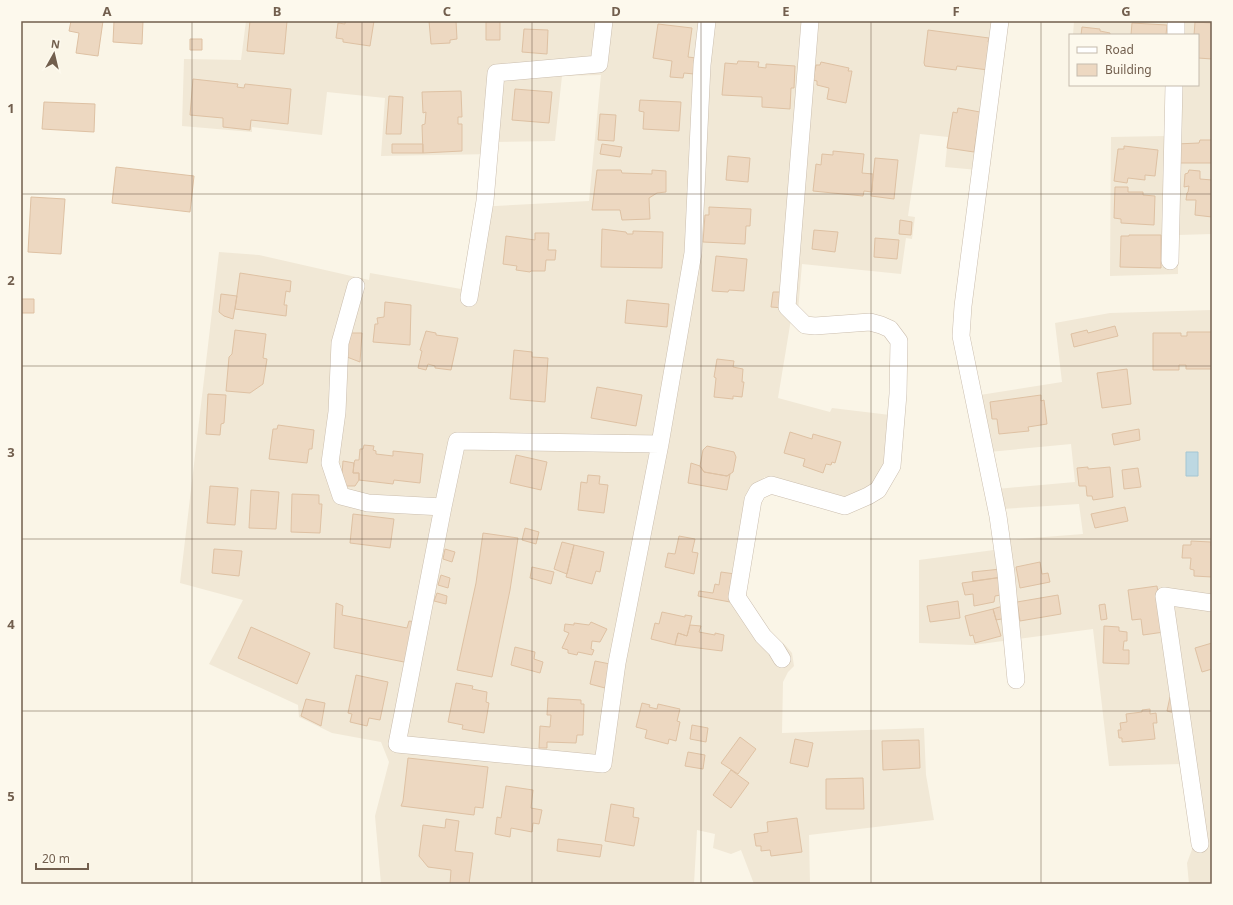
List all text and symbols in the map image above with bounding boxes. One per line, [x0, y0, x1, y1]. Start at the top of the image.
text: A [103, 2, 112, 20]
text: B [273, 2, 281, 20]
text: C [443, 2, 451, 20]
text: D [611, 2, 621, 20]
text: E [782, 2, 790, 20]
text: F [952, 2, 960, 20]
text: G [1121, 2, 1131, 20]
north arrow [34, 34, 74, 74]
legend [1069, 34, 1199, 86]
text: N [50, 36, 61, 52]
text: Road [1105, 41, 1134, 58]
text: Building [1105, 61, 1152, 78]
text: 1 [7, 99, 15, 117]
text: 2 [7, 271, 15, 289]
text: 3 [7, 443, 15, 461]
text: 4 [7, 615, 15, 633]
text: 5 [7, 787, 15, 805]
scale bar [36, 845, 88, 871]
text: 20 m [42, 850, 70, 867]

